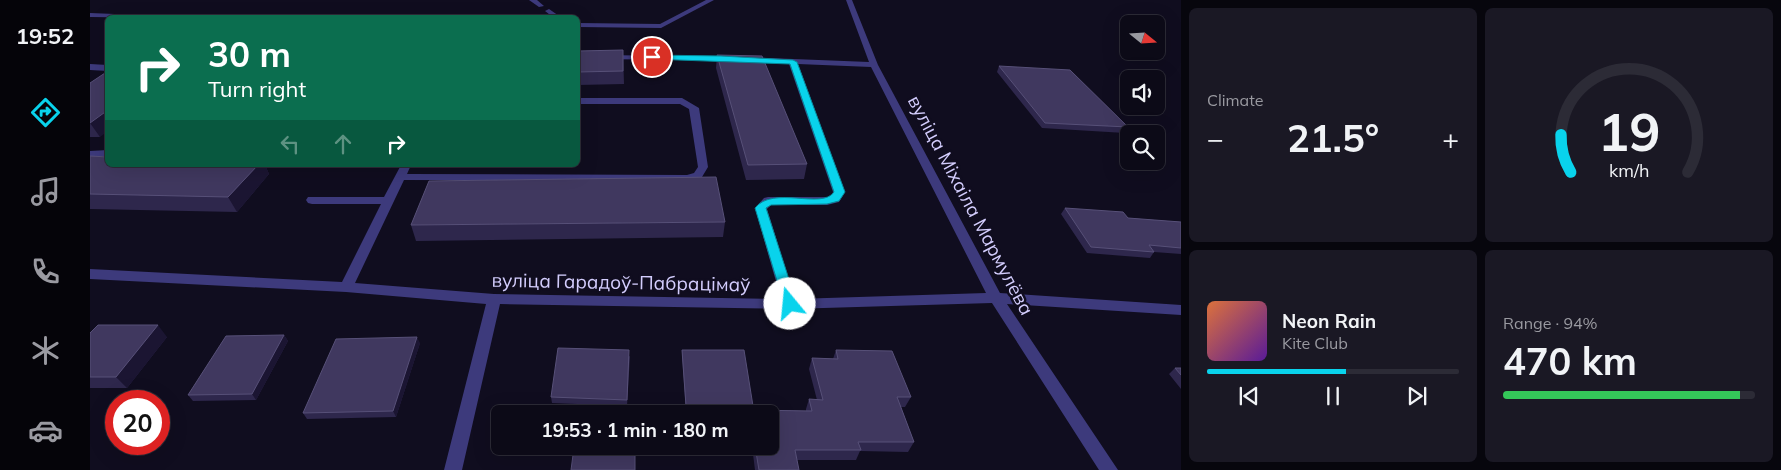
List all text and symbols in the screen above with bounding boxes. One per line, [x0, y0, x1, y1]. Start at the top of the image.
north arrow [1120, 15, 1165, 60]
map controls [1120, 15, 1165, 170]
text: 19:52 [16, 22, 74, 50]
text: 30 m [208, 32, 291, 76]
icon: right [125, 35, 190, 100]
pin [631, 36, 673, 78]
icon: arrive [638, 43, 666, 71]
button: sound [1120, 70, 1165, 115]
text: Turn right [208, 75, 306, 103]
text: Climate [1207, 90, 1263, 110]
street label: вуліца Міхаіла Мармулёва [903, 91, 1039, 319]
icon: directions [28, 95, 63, 130]
text: 19 [1598, 99, 1660, 164]
text: 21.5° [1287, 114, 1379, 162]
text: − [1207, 121, 1224, 156]
text: + [1442, 121, 1459, 156]
button: search [1120, 125, 1165, 170]
icon: left [276, 130, 304, 158]
icon: ahead [329, 130, 357, 158]
icon: right [382, 130, 410, 158]
text: km/h [1609, 159, 1649, 181]
icon: music [28, 174, 63, 209]
icon: phone [28, 254, 63, 289]
street label: вуліца Гарадоў-Пабрацімаў [491, 268, 751, 296]
position arrow [763, 277, 815, 329]
text: Neon Rain [1282, 309, 1376, 333]
text: Range · 94% [1503, 313, 1598, 333]
icon: climate [28, 333, 63, 368]
text: Kite Club [1282, 333, 1348, 353]
text: 470 km [1503, 337, 1637, 385]
icon: previous [1235, 382, 1263, 410]
icon: pause [1319, 382, 1347, 410]
icon: next [1403, 382, 1431, 410]
speed limit sign: 20 [105, 390, 170, 455]
icon: car [28, 413, 63, 448]
text: 19:53 · 1 min · 180 m [541, 418, 729, 442]

